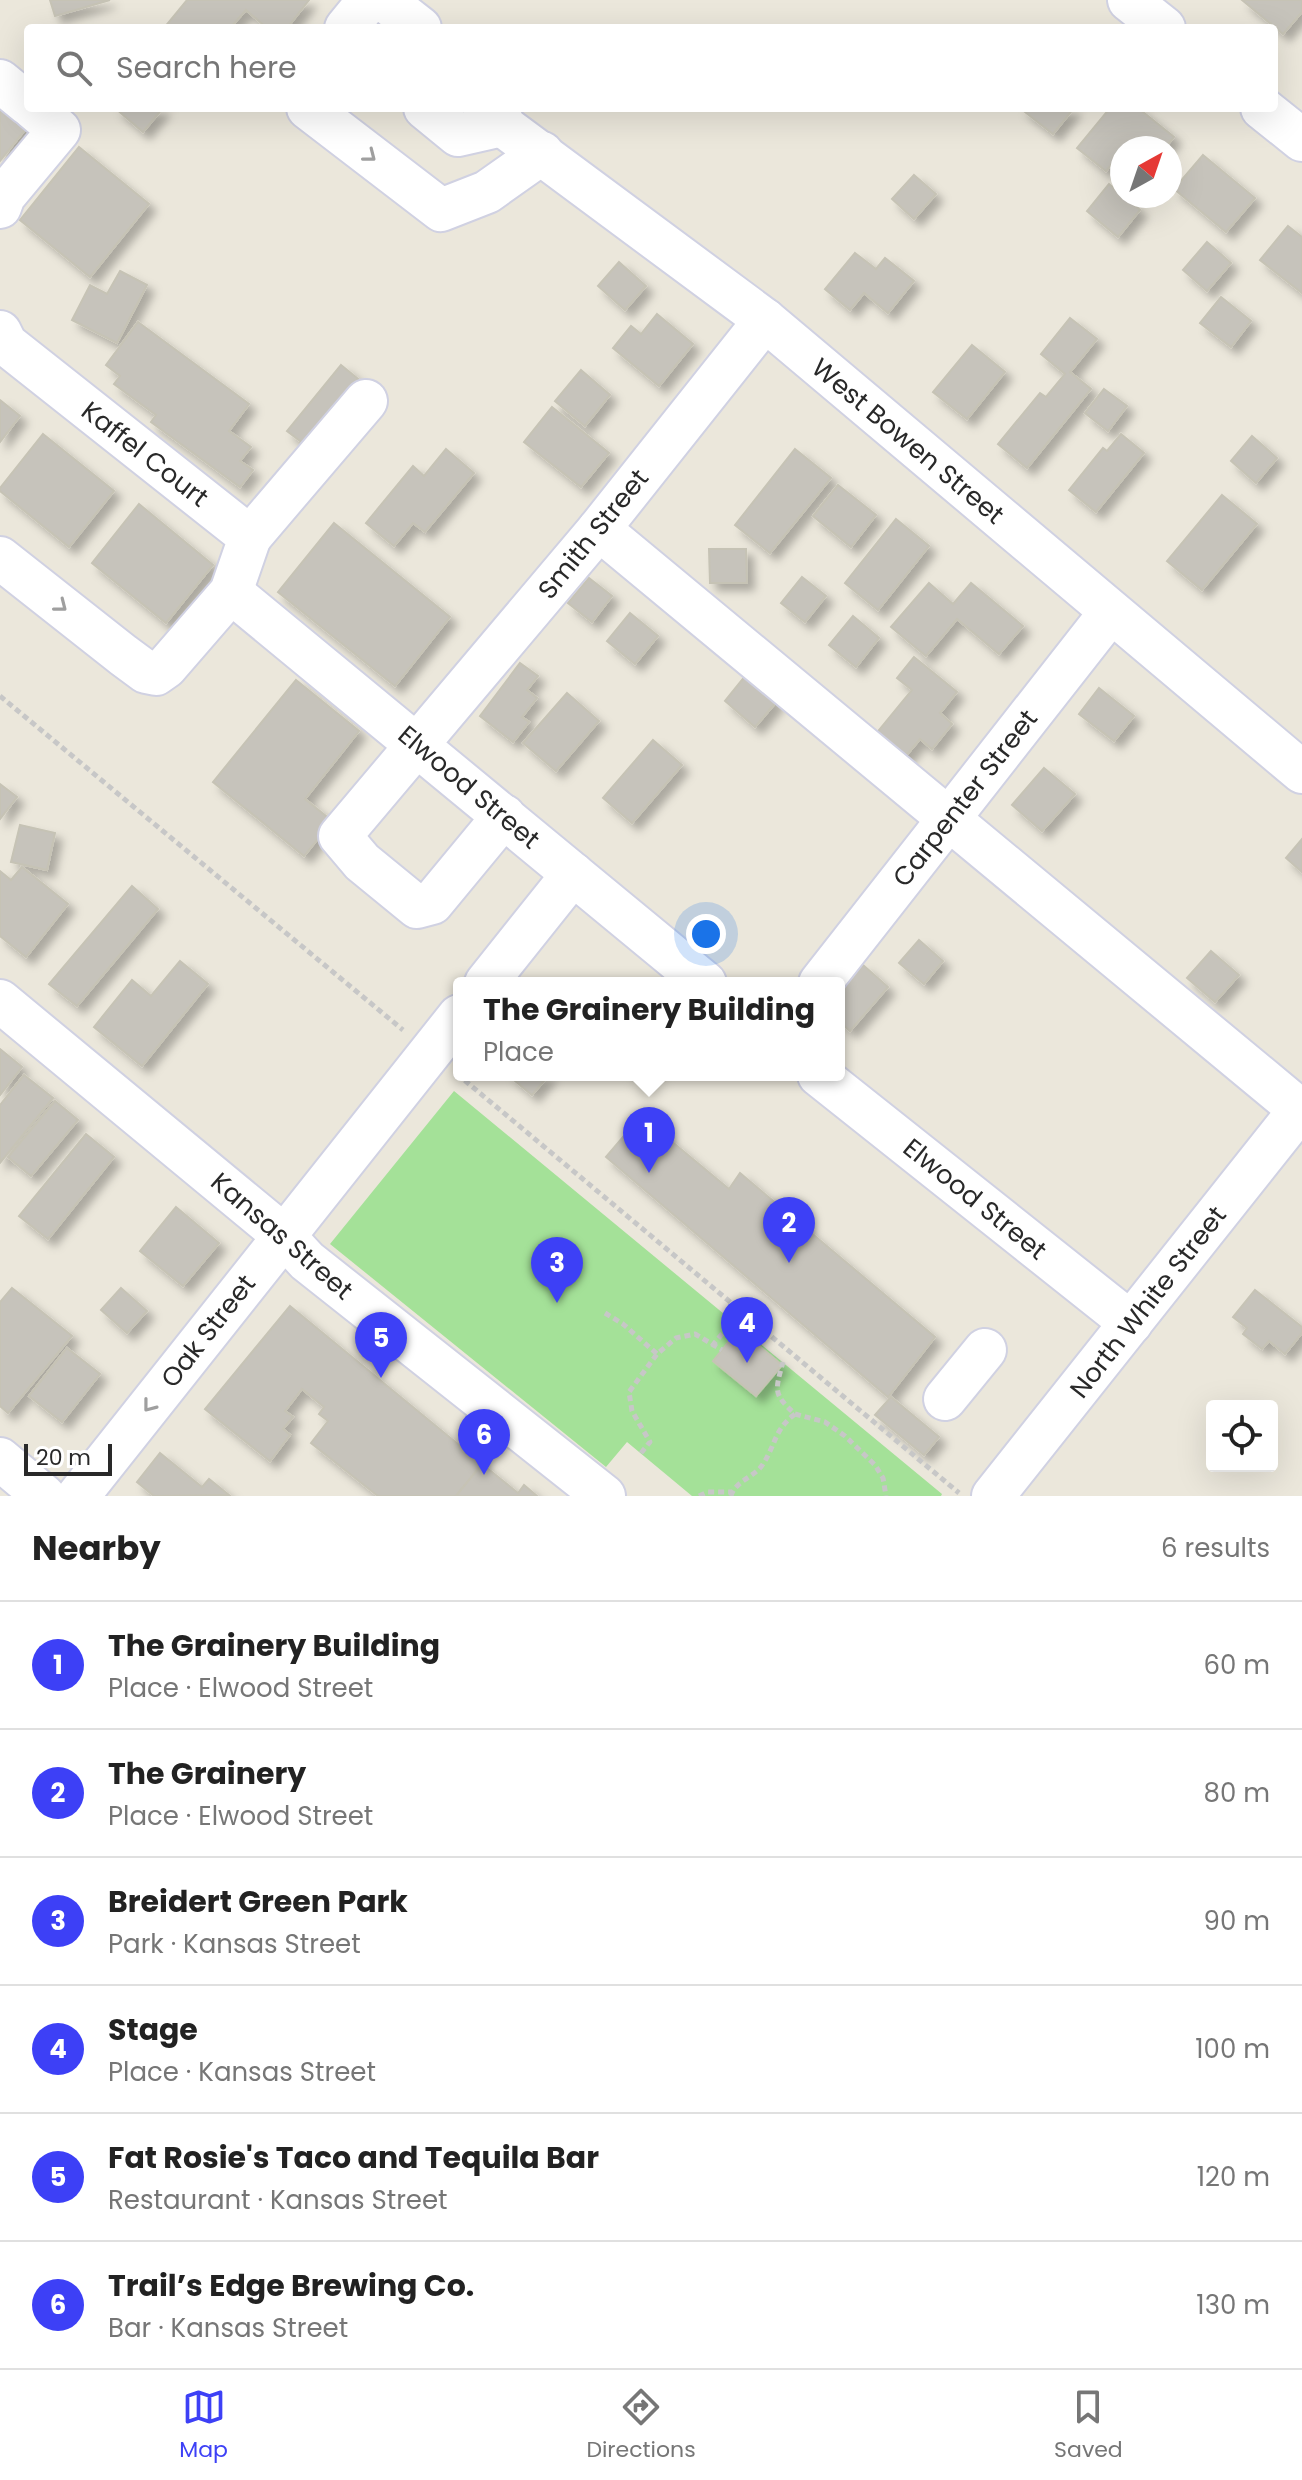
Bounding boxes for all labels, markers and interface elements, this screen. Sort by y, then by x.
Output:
search box [24,24,1278,112]
icon: search [52,46,96,90]
text: Search here [116,46,297,89]
north arrow [1110,136,1182,208]
one-way arrow [361,146,376,160]
street label: West Bowen Street [804,350,1012,532]
street label: Kaffel Court [74,393,216,515]
street label: Smith Street [529,461,657,607]
one-way arrow [52,596,66,611]
street label: Carpenter Street [884,702,1046,894]
street label: Elwood Street [390,717,548,857]
your location [686,914,726,954]
popup [453,977,845,1081]
text: The Grainery Building [483,988,815,1031]
text: Place [483,1034,554,1070]
pin: 1 [623,1107,675,1173]
street label: Elwood Street [896,1130,1054,1268]
street label: Kansas Street [203,1164,361,1308]
pin: 2 [763,1197,815,1263]
street label: North White Street [1062,1198,1234,1406]
pin: 3 [531,1237,583,1303]
street label: Oak Street [152,1267,264,1395]
pin: 4 [721,1297,773,1363]
pin: 5 [355,1312,407,1378]
one-way arrow [144,1397,158,1412]
map controls [1206,1400,1278,1472]
button: locate [1206,1400,1278,1472]
pin: 6 [458,1409,510,1475]
scale bar [24,1440,112,1476]
text: 20 m [36,1442,91,1473]
text: Nearby [32,1524,161,1572]
text: 6 results [1161,1530,1270,1566]
text: The Grainery Building [108,1624,440,1667]
text: 1 [53,1647,63,1683]
text: 60 m [1203,1647,1270,1683]
text: Place · Elwood Street [108,1670,373,1706]
text: The Grainery [108,1752,306,1795]
text: 2 [51,1775,65,1811]
text: 80 m [1204,1775,1270,1811]
text: Place · Elwood Street [108,1798,373,1834]
text: Breidert Green Park [108,1880,408,1923]
text: 3 [50,1903,66,1939]
text: 90 m [1204,1903,1270,1939]
text: Park · Kansas Street [108,1926,361,1962]
text: Stage [108,2008,198,2051]
text: 4 [49,2031,67,2067]
text: 100 m [1195,2031,1270,2067]
text: Place · Kansas Street [108,2054,376,2090]
text: Fat Rosie's Taco and Tequila Bar [108,2136,599,2179]
text: 5 [50,2159,66,2195]
text: 120 m [1197,2159,1270,2195]
text: Restaurant · Kansas Street [108,2182,448,2218]
text: Trail’s Edge Brewing Co. [108,2264,474,2307]
text: 6 [50,2287,66,2323]
text: 130 m [1196,2287,1270,2323]
text: Bar · Kansas Street [108,2310,348,2346]
tab: Map [179,2385,228,2466]
tab: Directions [586,2385,696,2466]
tab: Saved [1054,2385,1123,2466]

